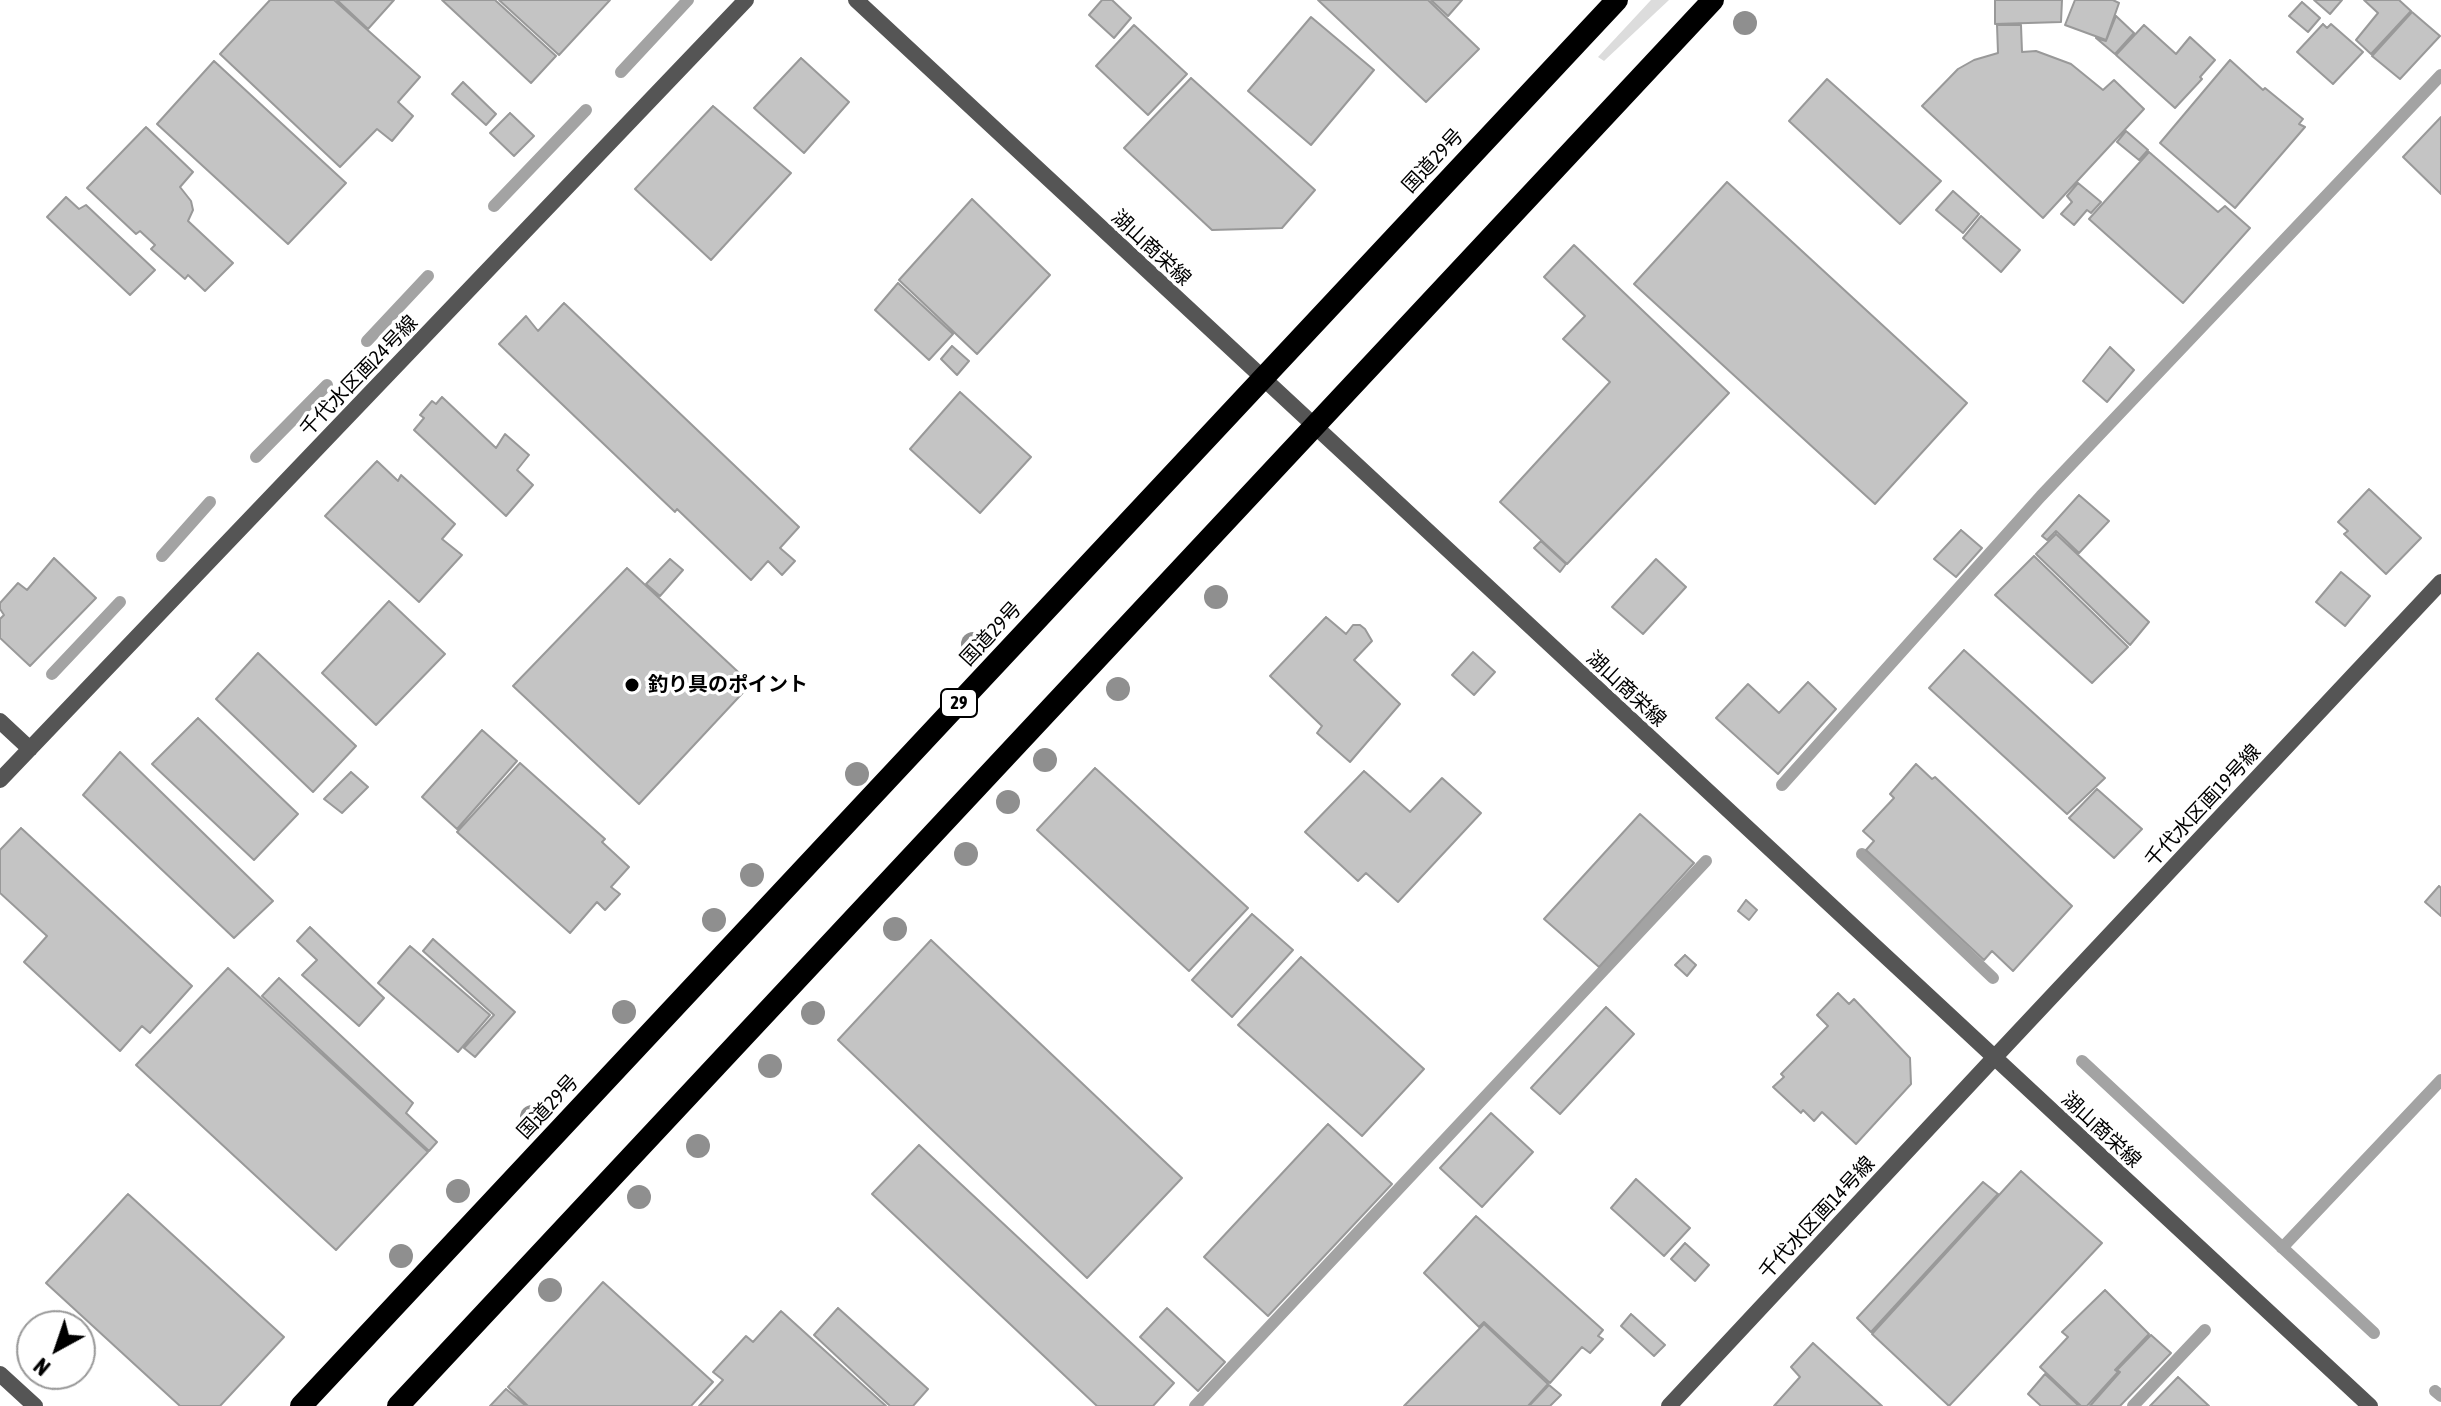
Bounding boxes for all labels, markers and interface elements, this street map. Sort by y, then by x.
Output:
street label: 国道29号 [1397,124,1469,198]
street label: 湖山商栄線 [1106,205,1196,291]
street label: 千代水区画24号線 [295,311,423,441]
street label: 国道29号 [955,597,1027,671]
street label: 湖山商栄線 [1581,646,1671,732]
place label: 釣り具のポイント [648,673,808,697]
marker: 釣り具のポイント [623,676,641,694]
road number: 29 [941,689,977,717]
street label: 千代水区画19号線 [2140,740,2266,872]
street label: 国道29号 [512,1070,584,1144]
street label: 湖山商栄線 [2056,1087,2146,1173]
street label: 千代水区画14号線 [1754,1152,1880,1284]
north arrow [16,1310,96,1390]
text: N [29,1353,55,1381]

